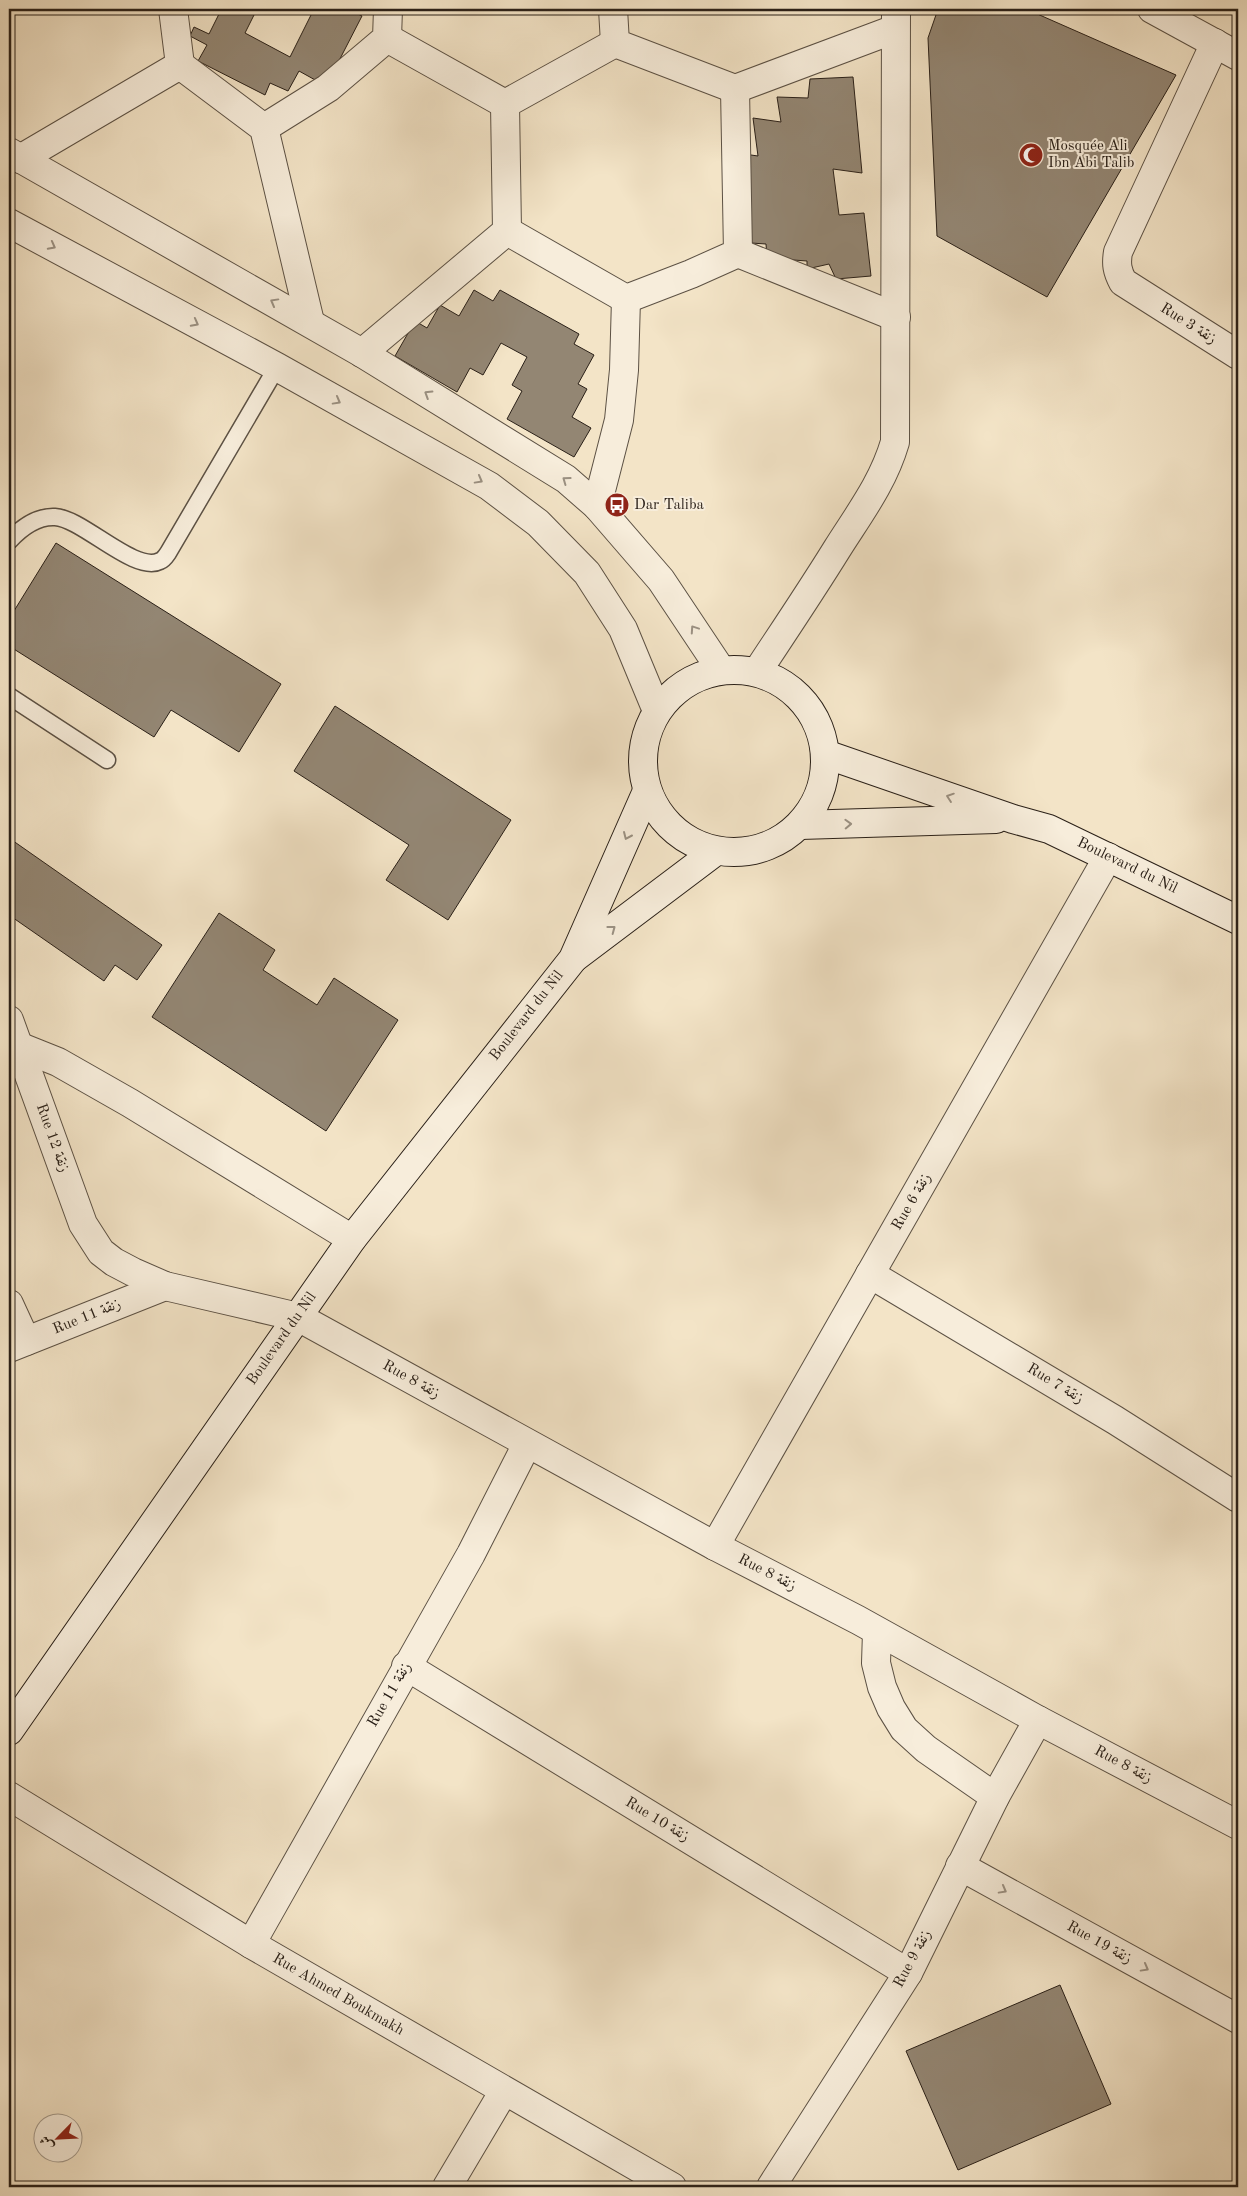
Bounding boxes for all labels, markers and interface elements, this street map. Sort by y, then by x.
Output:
place label: Mosquée Ali Ibn Abi Talib [1048,139,1134,171]
mosque icon: Mosquée Ali Ibn Abi Talib [1018,142,1044,168]
one-way arrow [46,240,55,250]
one-way arrow [270,298,279,308]
street label: Rue 3 زنقة [1157,301,1219,347]
one-way arrow [190,317,199,327]
one-way arrow [425,390,434,400]
one-way arrow [332,394,341,404]
one-way arrow [474,474,483,484]
one-way arrow [562,477,572,486]
bus stop icon: Dar Taliba [604,492,630,518]
place label: Dar Taliba [634,498,705,513]
one-way arrow [691,625,700,635]
one-way arrow [947,793,955,803]
one-way arrow [845,819,853,829]
one-way arrow [623,831,634,840]
street label: Boulevard du Nil [1074,835,1180,897]
one-way arrow [606,927,615,935]
street label: Boulevard du Nil [487,968,567,1064]
street label: Rue 12 زنقة [33,1102,71,1174]
street label: Rue 6 زنقة [890,1171,934,1233]
street label: Boulevard du Nil [244,1290,320,1388]
street label: Rue 11 زنقة [51,1297,123,1337]
street label: Rue 8 زنقة [380,1358,442,1402]
street label: Rue 7 زنقة [1024,1361,1086,1407]
street label: Rue 8 زنقة [736,1552,798,1594]
street label: Rue 11 زنقة [366,1660,414,1730]
street label: Rue 8 زنقة [1092,1744,1154,1786]
street label: Rue 10 زنقة [622,1795,692,1845]
one-way arrow [997,1884,1006,1894]
street label: Rue 19 زنقة [1064,1919,1134,1967]
street label: Rue 9 زنقة [892,1928,934,1990]
street label: Rue Ahmed Boukmakh [270,1951,406,2039]
one-way arrow [1140,1962,1149,1972]
north arrow [32,2114,82,2164]
text: ش [38,2134,56,2152]

